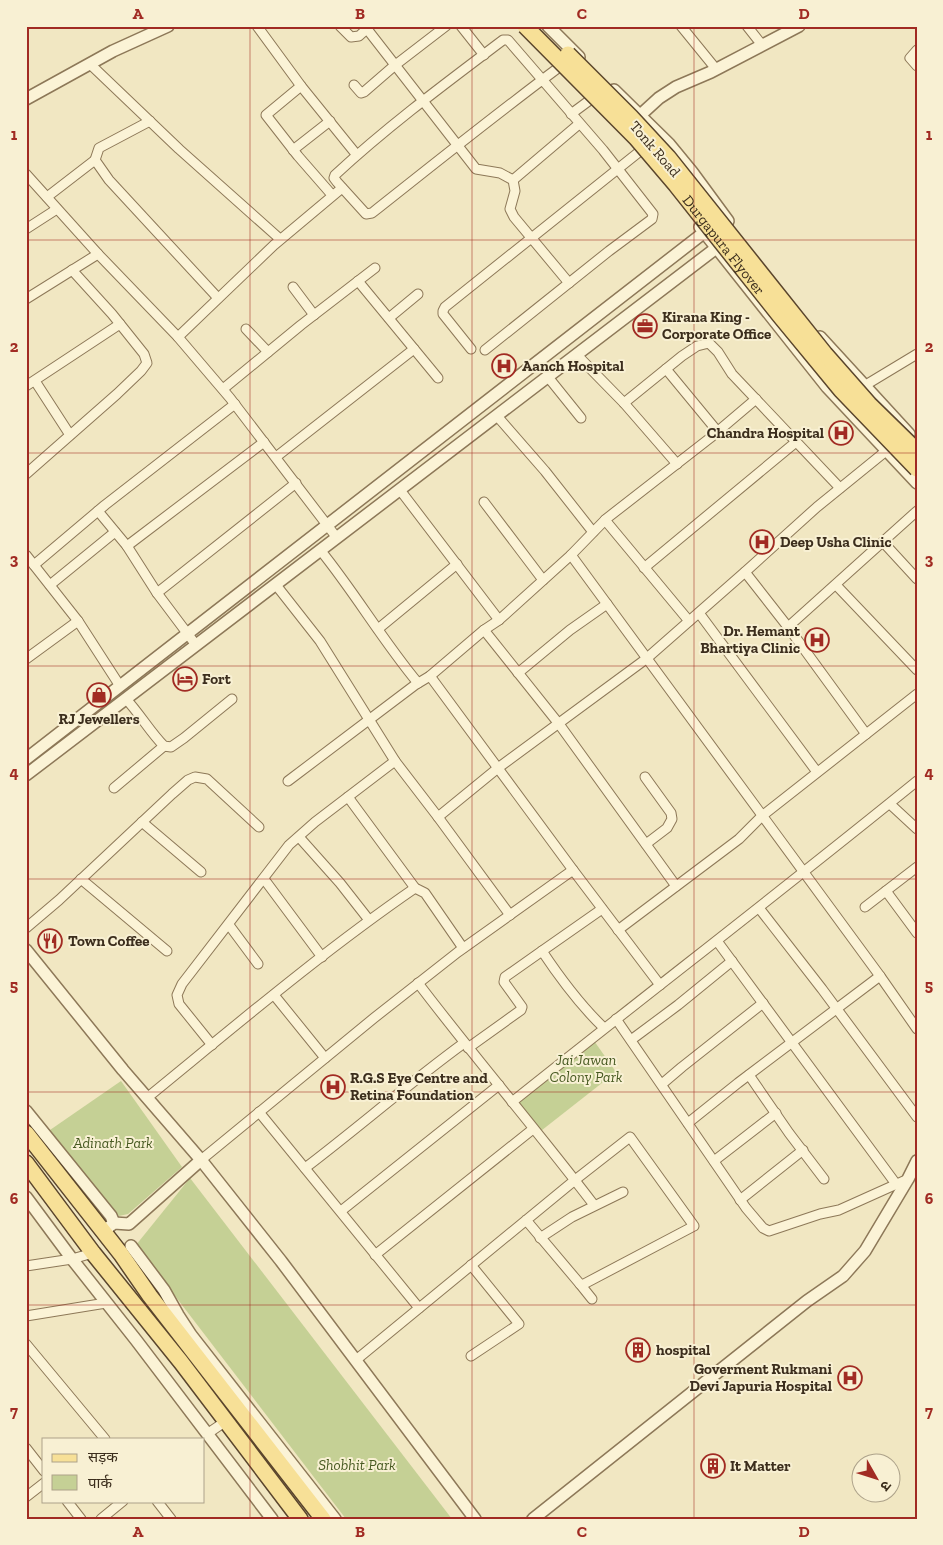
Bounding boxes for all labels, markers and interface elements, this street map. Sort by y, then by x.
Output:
text: A [133,4,144,23]
text: B [355,4,365,23]
text: C [577,4,587,23]
text: D [798,4,810,23]
street label: Tonk Road [626,117,685,181]
text: 1 [11,125,18,144]
text: 1 [926,125,933,144]
street label: Durgapura Flyover [679,191,769,298]
place label: Kirana King - Corporate Office [662,308,771,343]
office icon: Kirana King - Corporate Office [632,313,658,339]
text: 2 [10,337,19,356]
text: 2 [925,337,934,356]
hospital icon: Aanch Hospital [491,353,517,379]
place label: Aanch Hospital [522,357,624,375]
hospital icon: Chandra Hospital [828,420,854,446]
place label: Chandra Hospital [707,424,824,442]
hospital icon: Deep Usha Clinic [749,529,775,555]
place label: Deep Usha Clinic [780,533,892,551]
text: 3 [10,550,19,569]
text: 3 [925,550,934,569]
place label: Dr. Hemant Bhartiya Clinic [700,622,801,657]
hospital icon: Dr. Hemant Bhartiya Clinic [804,627,830,653]
hotel icon: Fort [172,666,198,692]
place label: Fort [202,670,232,688]
shop icon: RJ Jewellers [86,682,112,708]
place label: RJ Jewellers [58,710,140,728]
text: 4 [9,763,19,782]
text: 4 [924,763,934,782]
restaurant icon: Town Coffee [37,928,63,954]
place label: Town Coffee [68,932,149,950]
text: 5 [10,976,18,995]
text: 5 [925,976,933,995]
park label: Jai Jawan Colony Park [550,1051,623,1086]
place label: R.G.S Eye Centre and Retina Foundation [350,1069,488,1104]
hospital icon: R.G.S Eye Centre and Retina Foundation [320,1074,346,1100]
park label: Adinath Park [72,1134,153,1152]
text: 6 [10,1189,19,1208]
text: 6 [925,1189,934,1208]
building icon: hospital [625,1337,651,1363]
place label: hospital [656,1341,710,1359]
place label: Goverment Rukmani Devi Japuria Hospital [690,1360,833,1395]
hospital icon: Goverment Rukmani Devi Japuria Hospital [837,1365,863,1391]
text: 7 [10,1402,18,1421]
text: 7 [925,1402,933,1421]
legend [42,1438,205,1502]
text: सड़क [88,1448,118,1466]
north arrow [850,1452,900,1502]
building icon: It Matter [700,1453,726,1479]
park label: Shobhit Park [318,1456,396,1474]
place label: It Matter [730,1457,791,1475]
text: पार्क [88,1474,112,1492]
text: उ [876,1477,895,1495]
text: A [133,1522,144,1541]
text: B [355,1522,365,1541]
text: C [577,1522,587,1541]
text: D [798,1522,810,1541]

